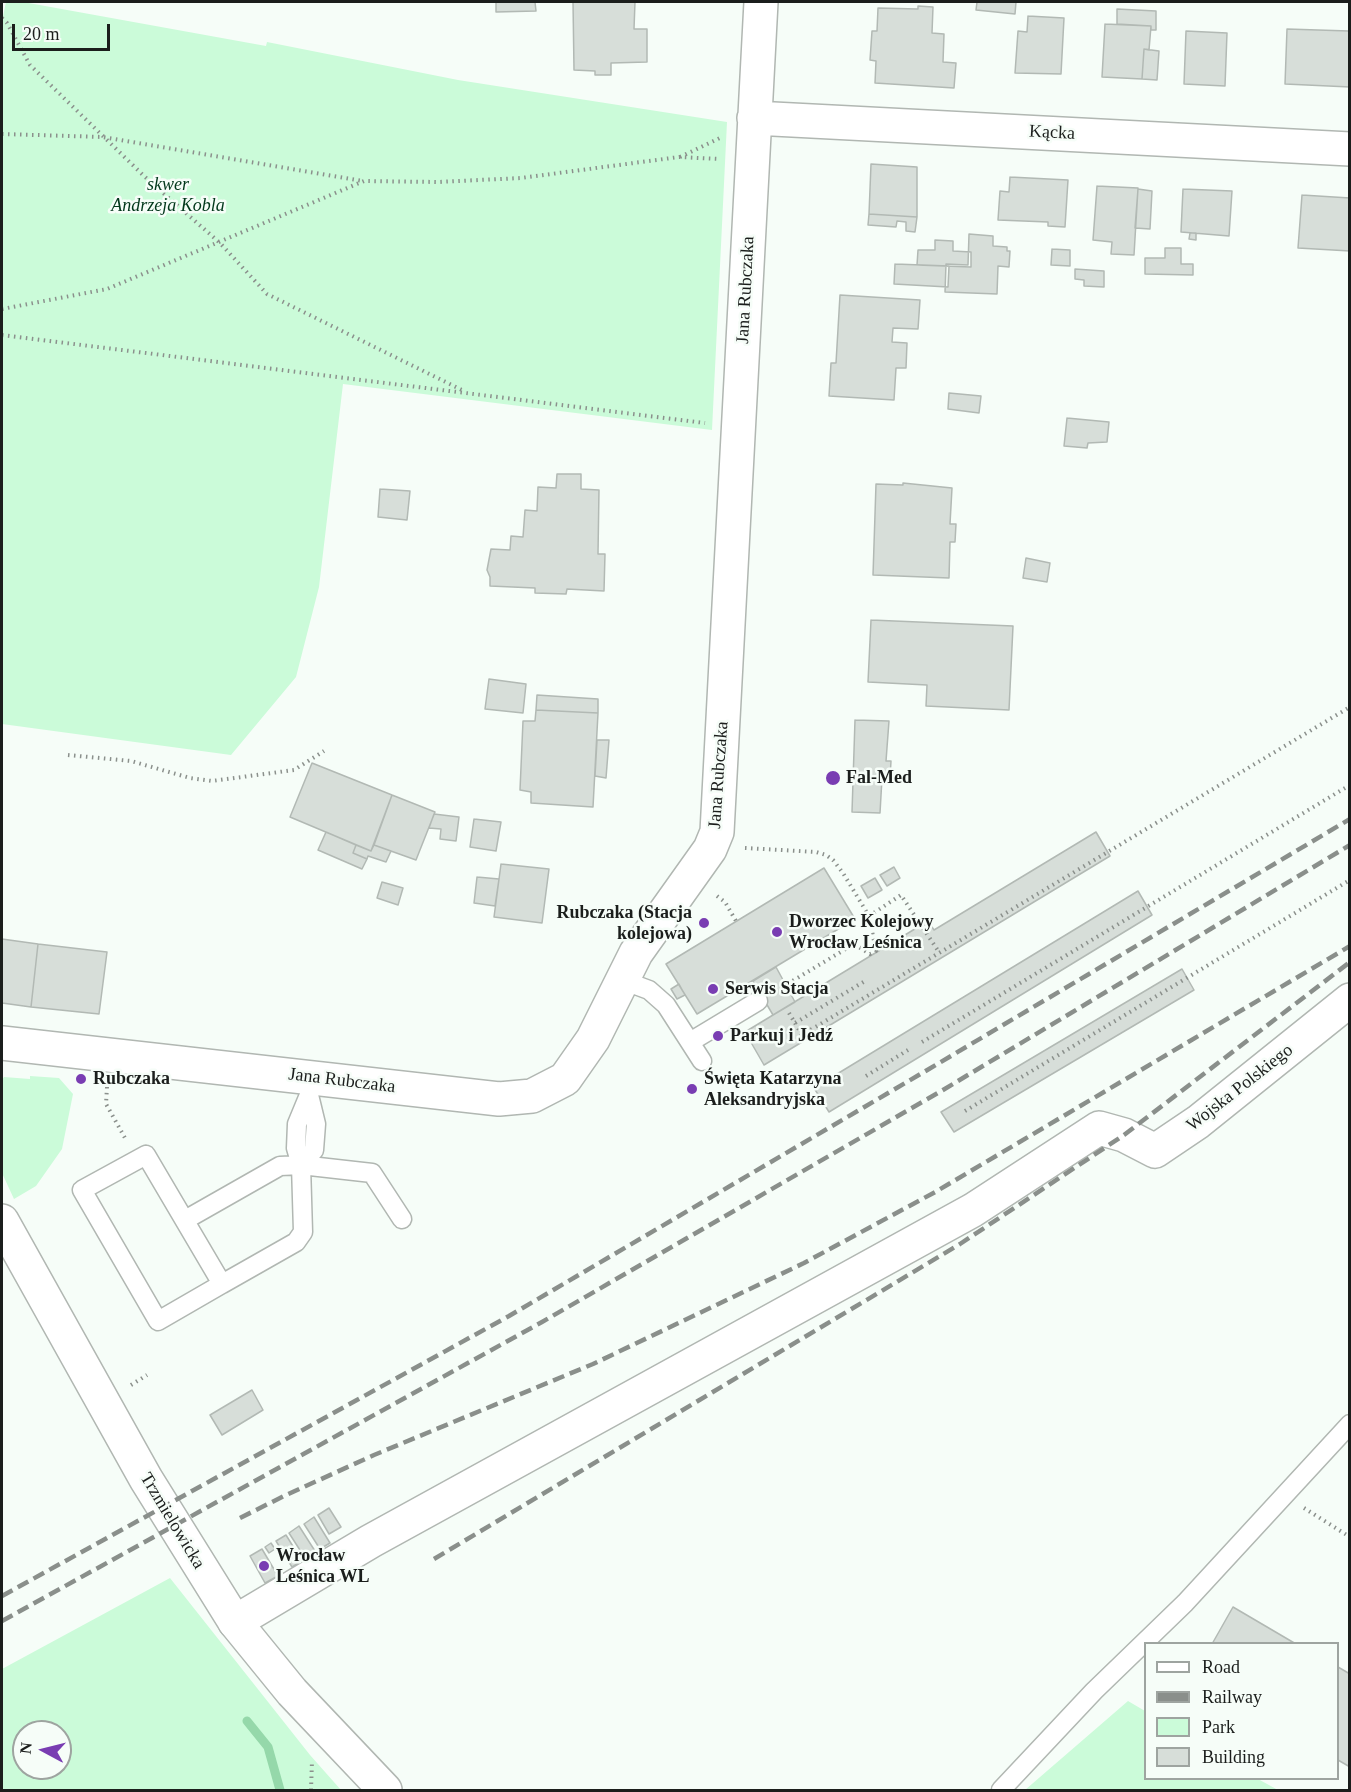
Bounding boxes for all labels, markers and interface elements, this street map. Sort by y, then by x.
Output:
scale bar [15,12,112,50]
text: 20 m [23,24,60,44]
street label: Kącka [1028,121,1076,145]
park label: skwer Andrzeja Kobla [111,174,225,216]
street label: Jana Rubczaka [732,236,760,344]
street label: Jana Rubczaka [704,721,734,829]
place label: Fal-Med [846,767,912,789]
marker: Fal-Med [824,769,842,787]
place label: Rubczaka (Stacja kolejowa) [557,902,692,944]
place label: Dworzec Kolejowy Wrocław Leśnica [789,911,933,954]
marker: Rubczaka (Stacja kolejowa) [697,916,711,930]
marker: Dworzec Kolejowy Wrocław Leśnica [770,925,784,939]
place label: Serwis Stacja [725,978,828,1000]
marker: Serwis Stacja [706,982,720,996]
place label: Parkuj i Jedź [730,1025,833,1047]
marker: Parkuj i Jedź [711,1029,725,1043]
street label: Wojska Polskiego [1183,1040,1297,1136]
street label: Jana Rubczaka [287,1064,397,1098]
place label: Rubczaka [93,1068,170,1090]
place label: Święta Katarzyna Aleksandryjska [704,1068,841,1110]
marker: Rubczaka [74,1072,88,1086]
marker: Święta Katarzyna Aleksandryjska [685,1082,699,1096]
street label: Trzmielowicka [135,1469,209,1573]
place label: Wrocław Leśnica WL [276,1545,370,1588]
marker: Wrocław Leśnica WL [257,1559,271,1573]
legend [1144,1642,1339,1780]
text: Road [1202,1657,1240,1677]
text: Railway [1202,1687,1262,1707]
text: Park [1202,1717,1235,1737]
north arrow [12,1720,72,1780]
text: N [16,1741,35,1755]
text: Building [1202,1747,1265,1767]

